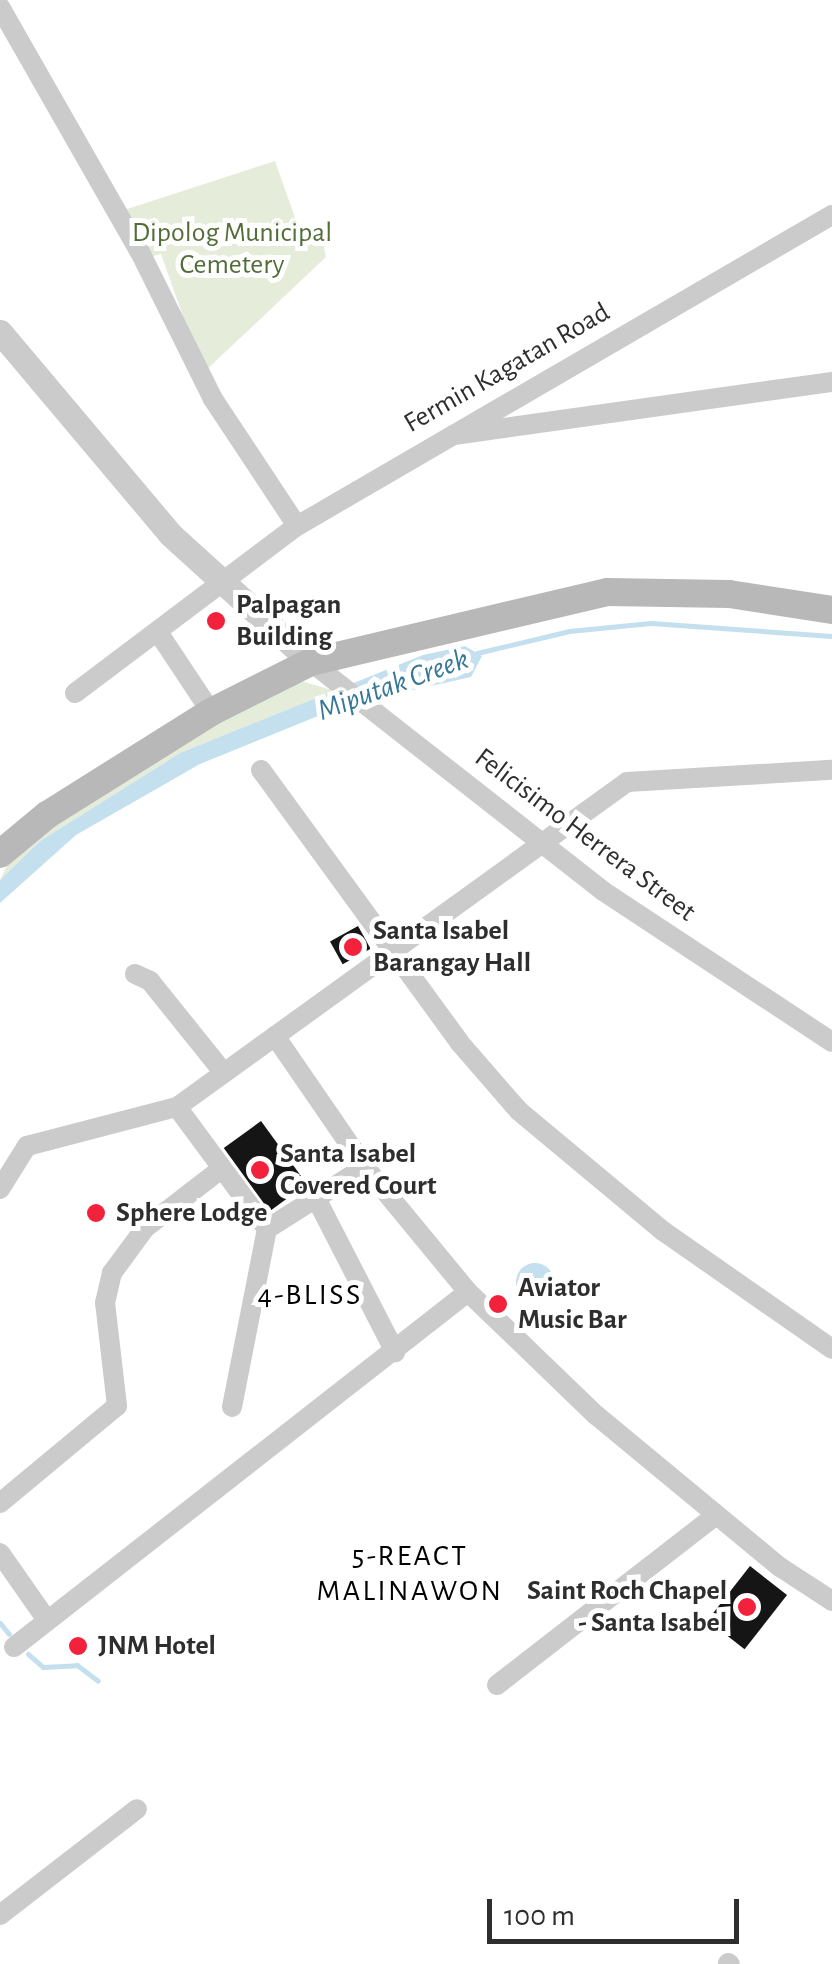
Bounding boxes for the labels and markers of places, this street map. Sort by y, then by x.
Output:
place label: Palpagan Building [236,588,341,654]
marker: Palpagan Building [205,610,227,632]
place label: Santa Isabel Barangay Hall [373,914,531,980]
marker: Santa Isabel Barangay Hall [342,936,364,958]
place label: Santa Isabel Covered Court [280,1137,436,1203]
marker: Santa Isabel Covered Court [249,1159,271,1181]
place label: Sphere Lodge [116,1196,267,1230]
marker: Sphere Lodge [85,1202,107,1224]
place label: Aviator Music Bar [518,1271,627,1337]
marker: Aviator Music Bar [487,1293,509,1315]
place label: Saint Roch Chapel - Santa Isabel [527,1574,727,1640]
marker: Saint Roch Chapel - Santa Isabel [736,1596,758,1618]
place label: JNM Hotel [98,1629,216,1663]
marker: JNM Hotel [67,1635,89,1657]

